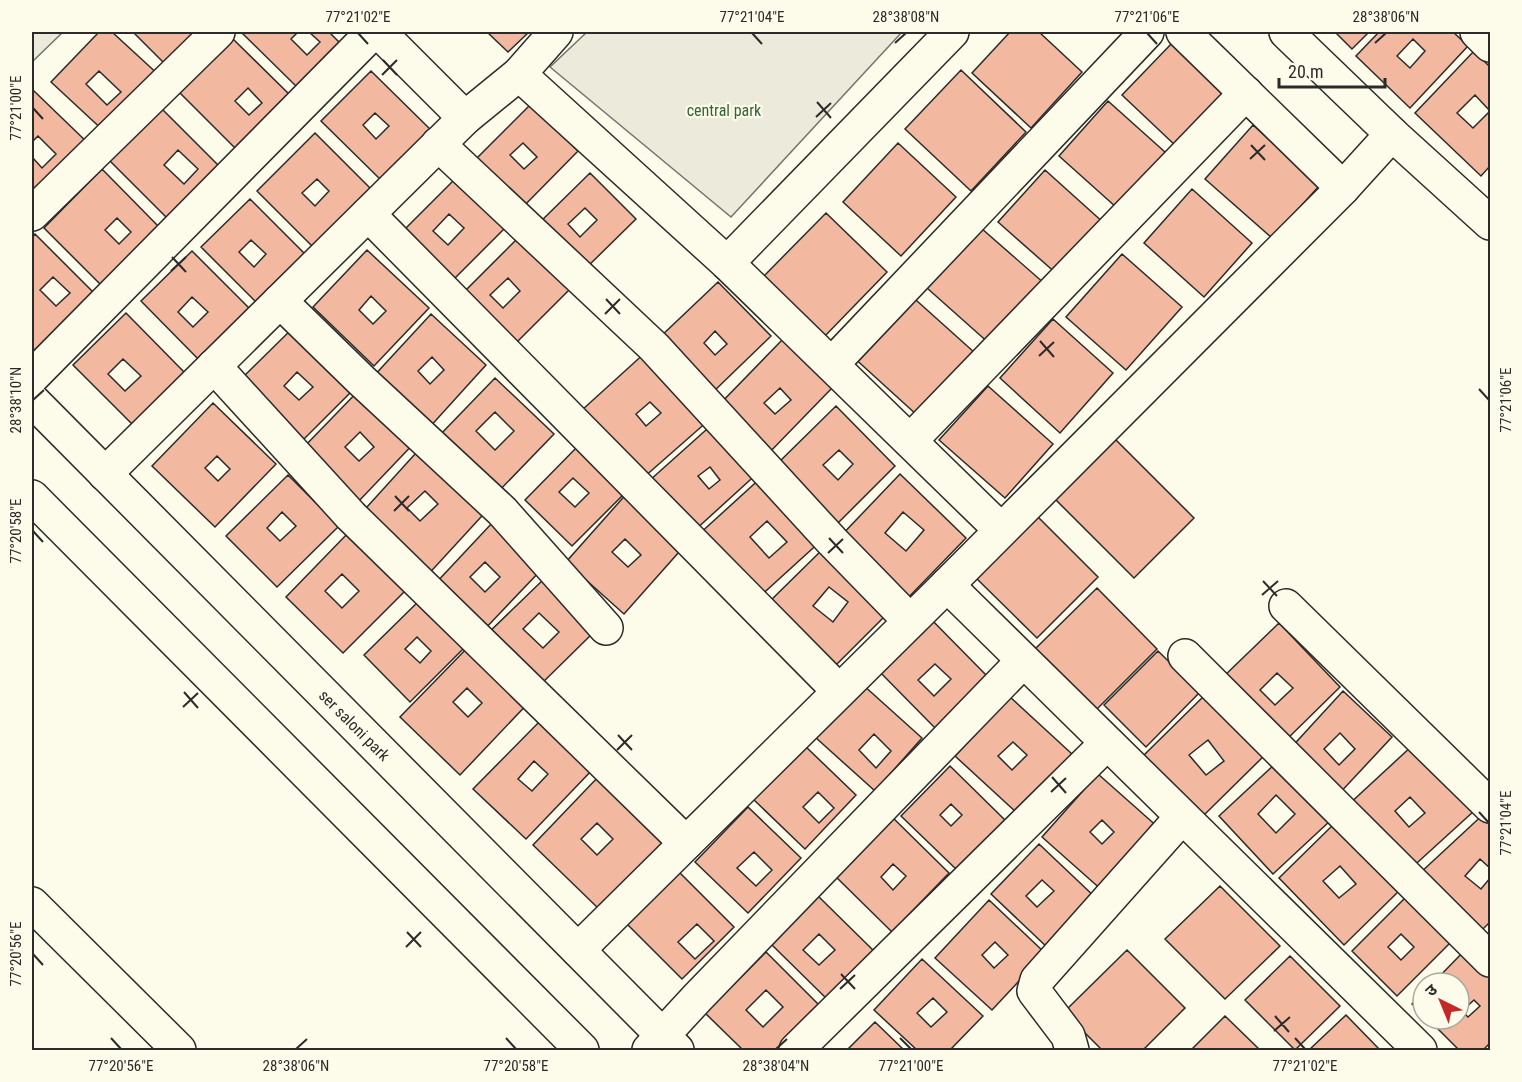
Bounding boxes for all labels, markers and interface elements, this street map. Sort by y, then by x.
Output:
text: 77°21'02"E [326,8,390,26]
text: 77°21'04"E [720,8,784,26]
text: 28°38'08"N [873,8,939,26]
text: 77°21'06"E [1115,8,1179,26]
text: 28°38'06"N [1353,8,1419,26]
scale bar [1279,51,1386,89]
text: 20 m [1288,61,1323,82]
text: 77°21'00"E [7,76,25,140]
park label: central park [687,101,762,120]
text: 28°38'10"N [7,367,25,433]
text: 77°21'06"E [1497,368,1515,432]
text: 77°20'58"E [7,499,25,563]
street label: ser saloni park [315,686,394,766]
text: 77°21'04"E [1497,791,1515,855]
text: 77°20'56"E [7,922,25,986]
north arrow [1411,971,1471,1031]
text: उ [1421,980,1441,1001]
text: 77°20'56"E [89,1057,153,1075]
text: 28°38'06"N [263,1057,329,1075]
text: 77°20'58"E [484,1057,548,1075]
text: 28°38'04"N [743,1057,809,1075]
text: 77°21'00"E [879,1057,943,1075]
text: 77°21'02"E [1273,1057,1337,1075]

